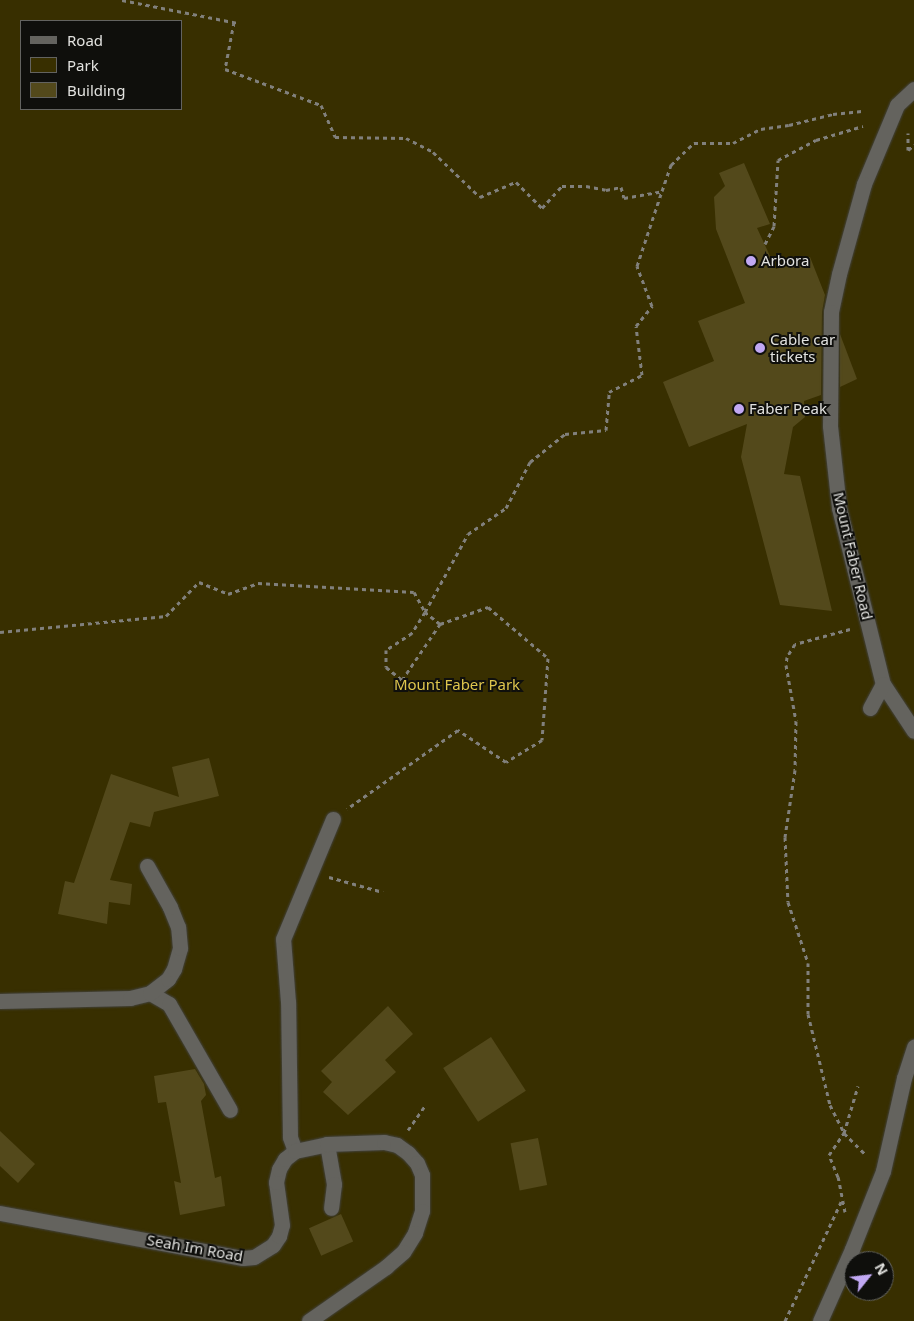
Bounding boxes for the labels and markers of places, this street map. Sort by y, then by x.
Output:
place label: Arbora [761,252,809,270]
marker: Arbora [745,255,757,267]
place label: Cable car tickets [770,330,835,365]
marker: Cable car tickets [754,342,766,354]
place label: Faber Peak [749,400,827,418]
marker: Faber Peak [733,403,745,415]

